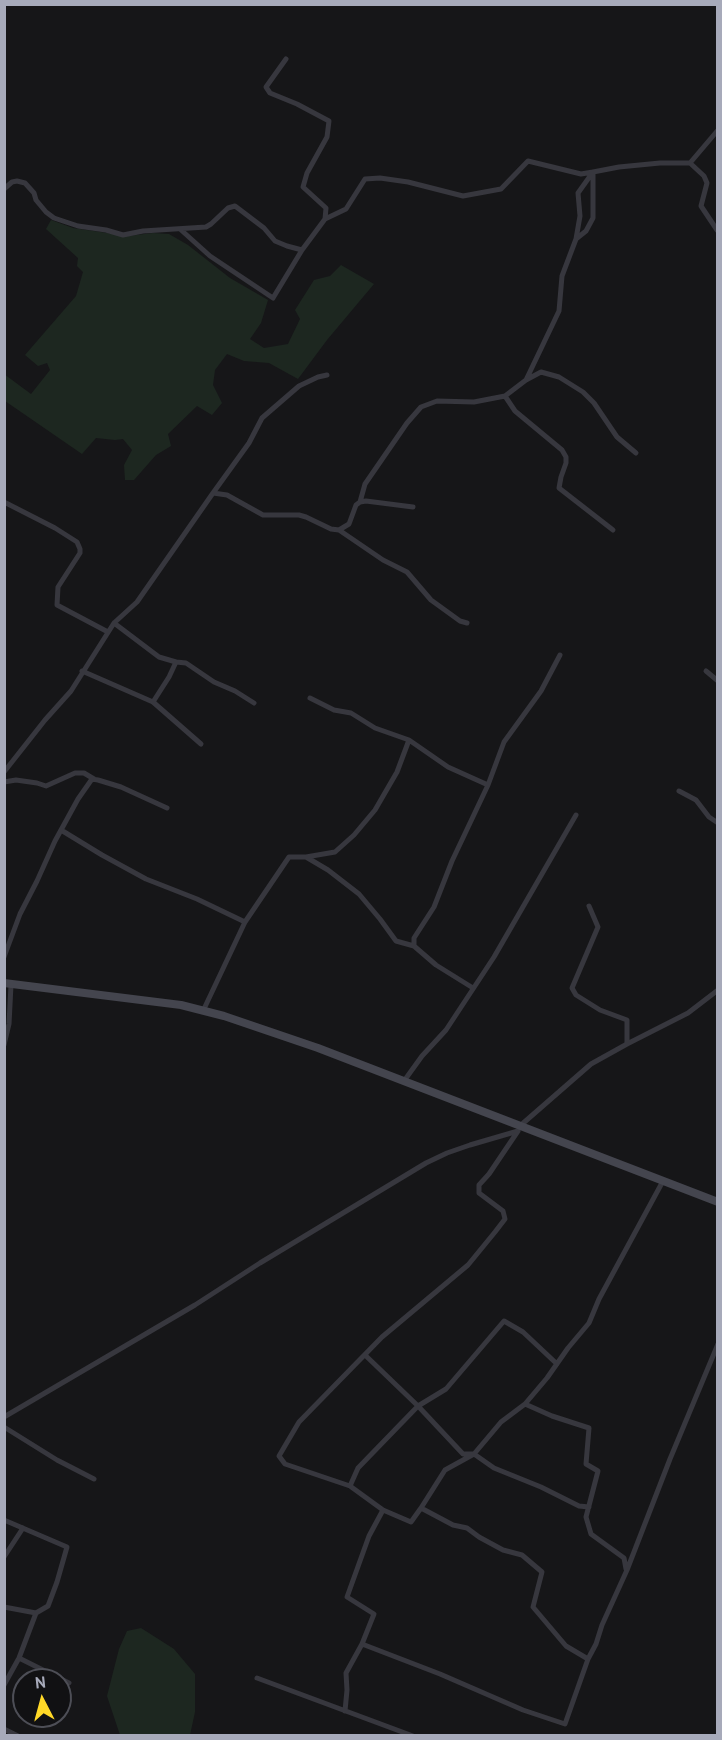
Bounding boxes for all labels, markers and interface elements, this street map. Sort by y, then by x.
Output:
north arrow [12,1668,72,1728]
text: N [34,1672,47,1693]

